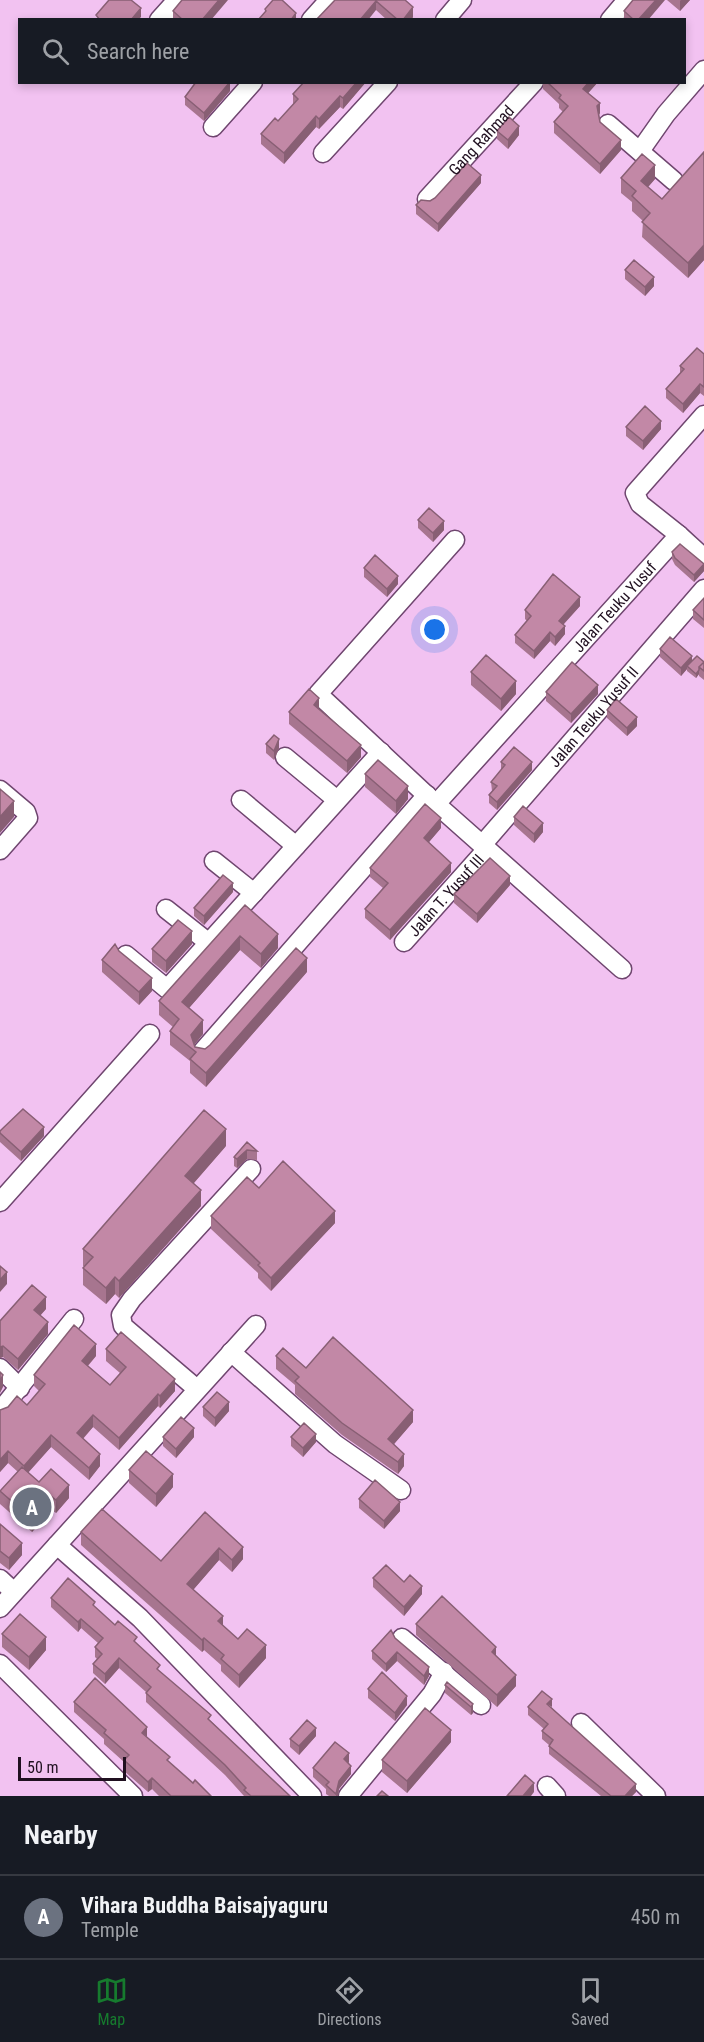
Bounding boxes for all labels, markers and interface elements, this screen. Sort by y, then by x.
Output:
search box [18,18,686,84]
icon: search [39,35,72,68]
text: Search here [87,39,189,64]
street label: Gang Rahmad [445,101,518,179]
street label: Jalan Teuku Yusuf [569,558,660,656]
your location [420,615,449,644]
street label: Jalan Teuku Yusuf II [545,663,642,771]
street label: Jalan T. Yusuf III [405,850,488,940]
pin: A [12,1484,51,1530]
scale bar [18,1754,126,1782]
text: 50 m [27,1758,59,1777]
text: Nearby [24,1820,98,1850]
text: Vihara Buddha Baisajyaguru [81,1893,328,1918]
text: A [38,1905,49,1929]
text: 450 m [631,1905,680,1929]
text: Temple [81,1918,139,1942]
tab: Map [95,1974,128,2029]
tab: Directions [318,1974,381,2029]
tab: Saved [571,1974,609,2029]

